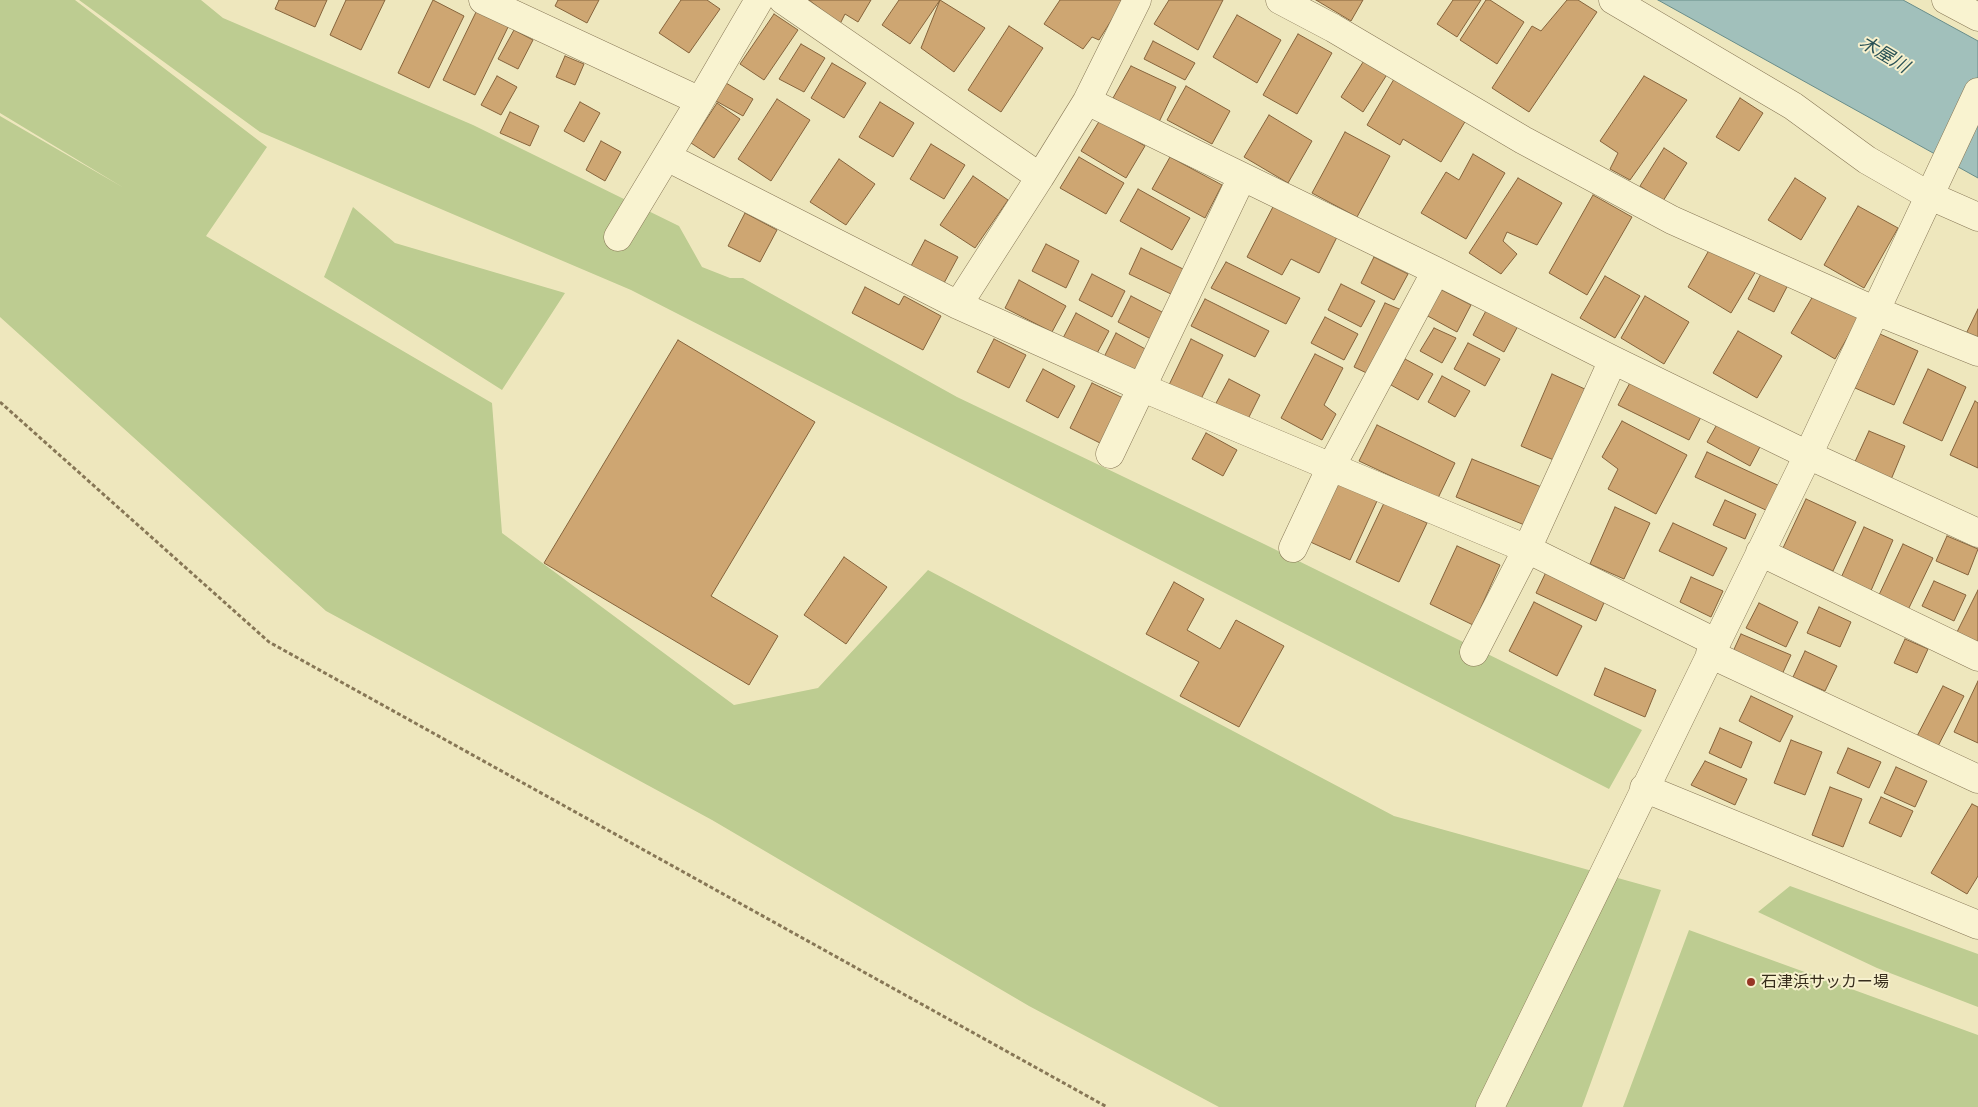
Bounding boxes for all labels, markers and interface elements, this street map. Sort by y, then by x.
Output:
water label: 木屋川 [1855,32,1913,78]
place label: 石津浜サッカー場 [1761,972,1889,992]
marker: 石津浜サッカー場 [1745,976,1757,988]

